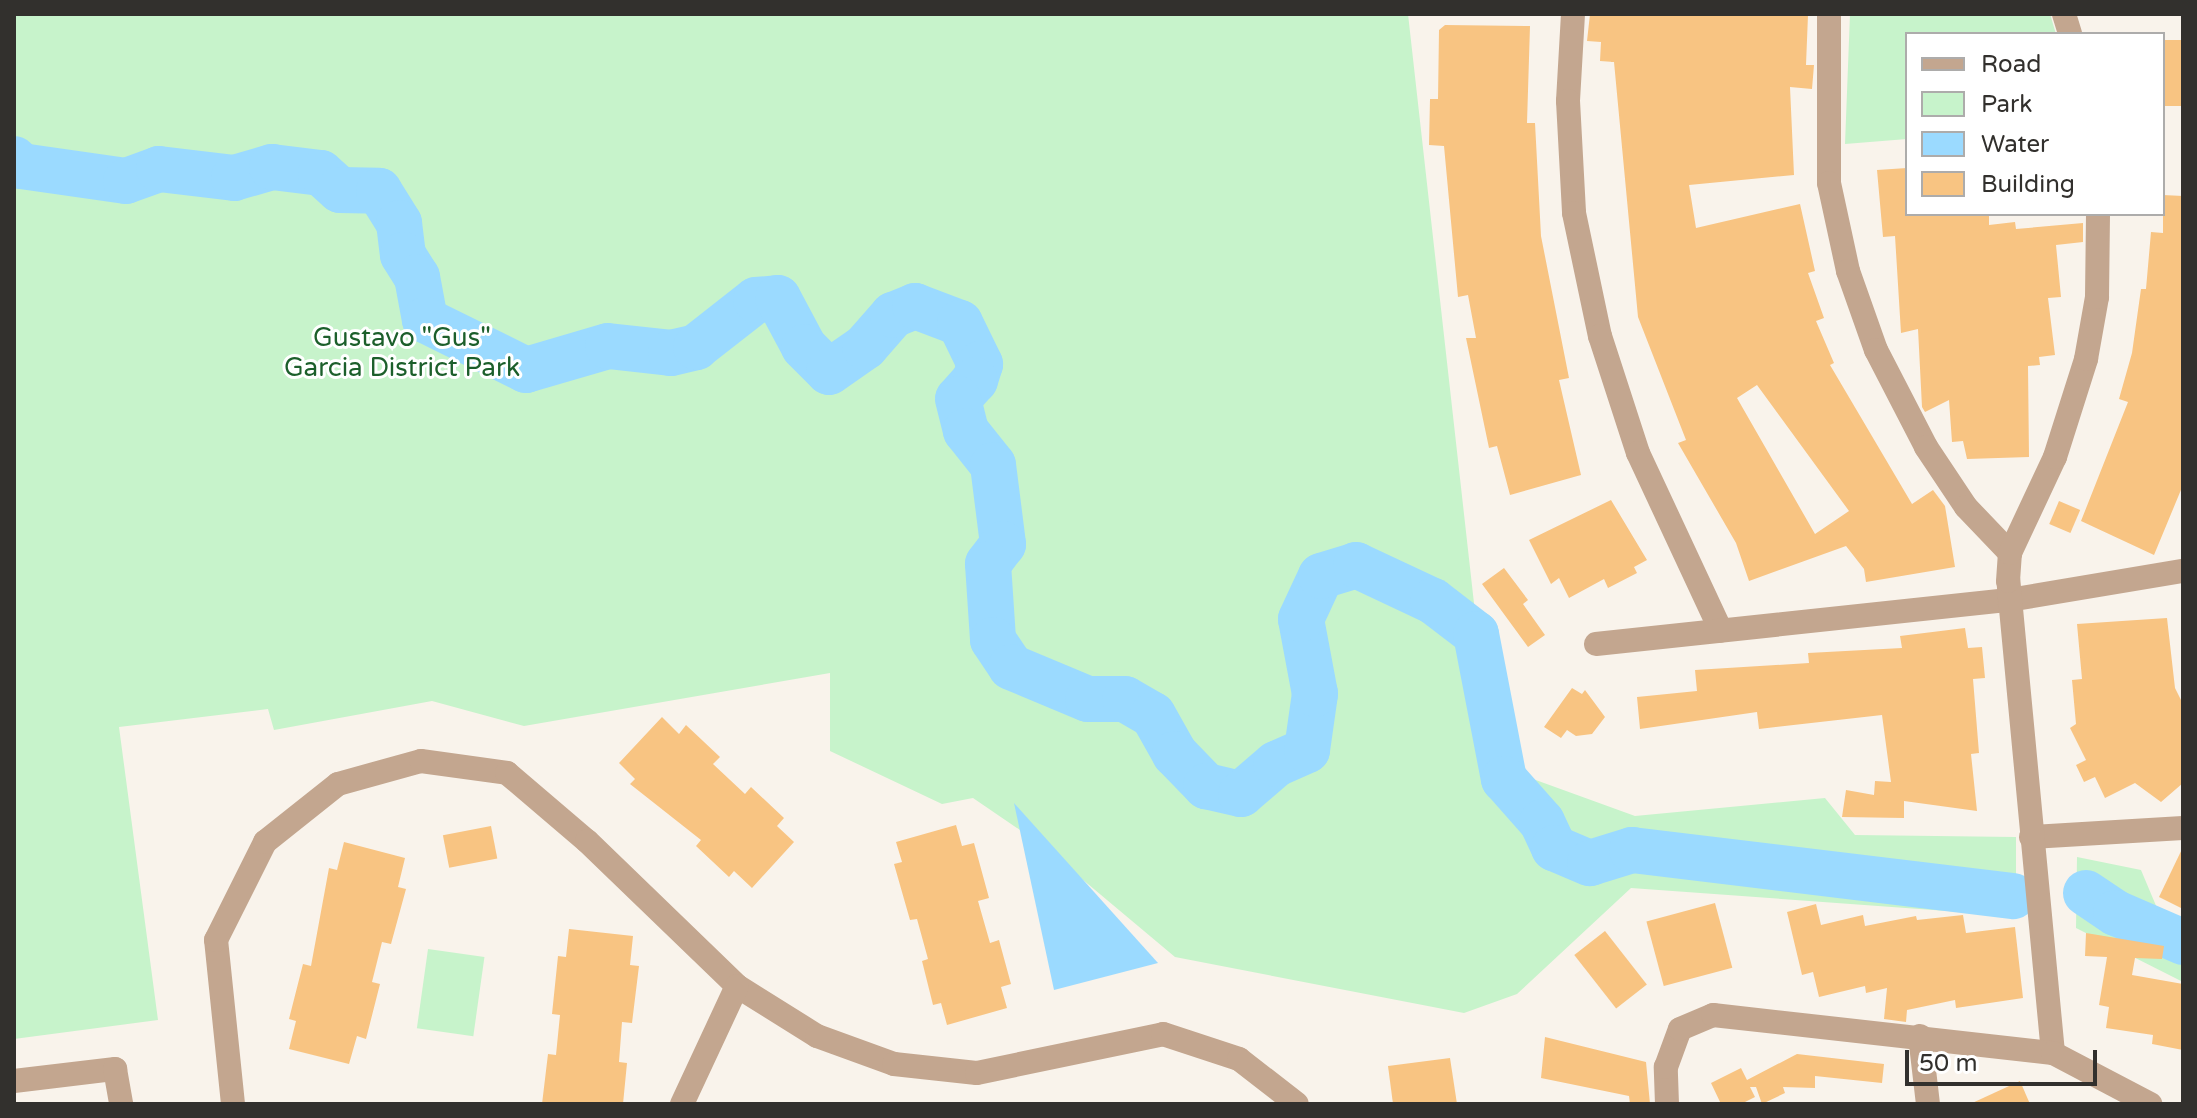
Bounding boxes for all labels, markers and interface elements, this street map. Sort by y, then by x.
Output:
legend [1905,32,2165,216]
text: Road [1981,50,2041,79]
text: Park [1981,90,2032,119]
text: Water [1981,130,2049,159]
text: Building [1981,170,2075,199]
park label: Gustavo "Gus" Garcia District Park [284,322,520,384]
scale bar [1909,1034,2101,1084]
text: 50 m [1919,1049,1977,1078]

